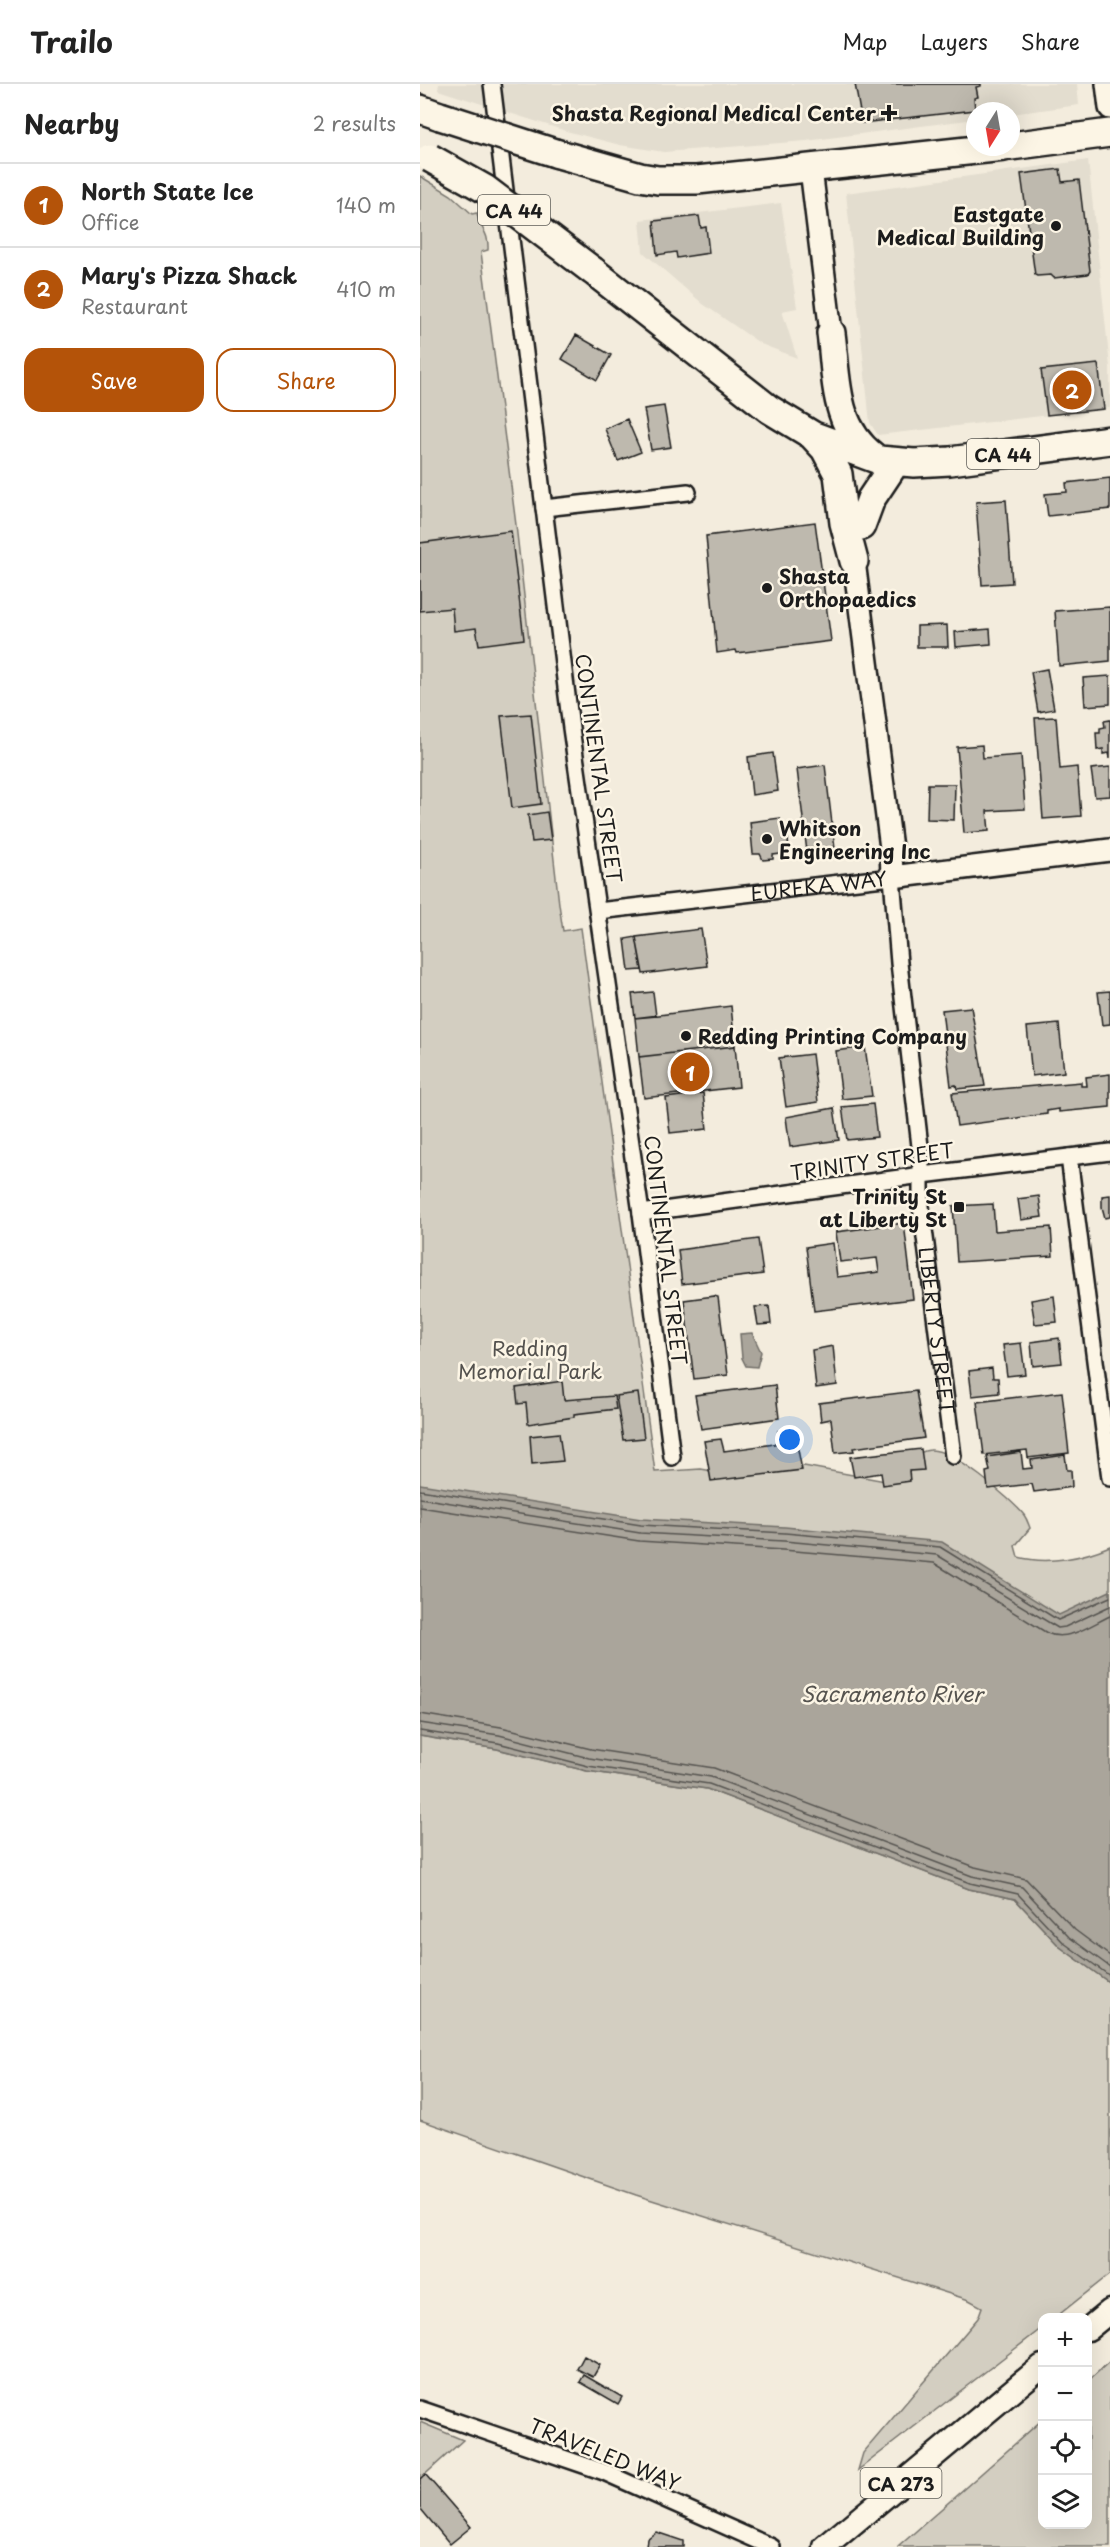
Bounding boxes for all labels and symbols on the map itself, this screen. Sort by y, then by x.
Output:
place label: Shasta Regional Medical Center [552,98,877,128]
north arrow [966,102,1020,156]
marker: Shasta Regional Medical Center [880,104,898,122]
road number: CA 44 [478,195,550,225]
place label: Eastgate Medical Building [877,199,1044,252]
marker: Eastgate Medical Building [1049,219,1063,233]
pin: 2 [1052,368,1092,412]
road number: CA 44 [967,439,1039,469]
place label: Shasta Orthopaedics [779,561,916,614]
marker: Shasta Orthopaedics [760,581,774,595]
street label: CONTINENTAL STREET [568,652,630,885]
place label: Whitson Engineering Inc [779,813,931,866]
marker: Whitson Engineering Inc [760,832,774,846]
street label: EUREKA WAY [749,863,889,908]
place label: Redding Printing Company [698,1021,967,1051]
marker: Redding Printing Company [679,1029,693,1043]
pin: 1 [670,1050,710,1094]
street label: CONTINENTAL STREET [637,1134,695,1367]
street label: TRINITY STREET [788,1135,956,1187]
place label: Trinity St at Liberty St [819,1181,947,1234]
marker: Trinity St at Liberty St [952,1200,966,1214]
street label: LIBERTY STREET [911,1245,963,1416]
park label: Redding Memorial Park [458,1333,602,1386]
your location [775,1425,804,1454]
water label: Sacramento River [801,1677,985,1709]
street label: TRAVELED WAY [525,2410,685,2498]
road number: CA 273 [860,2468,942,2498]

